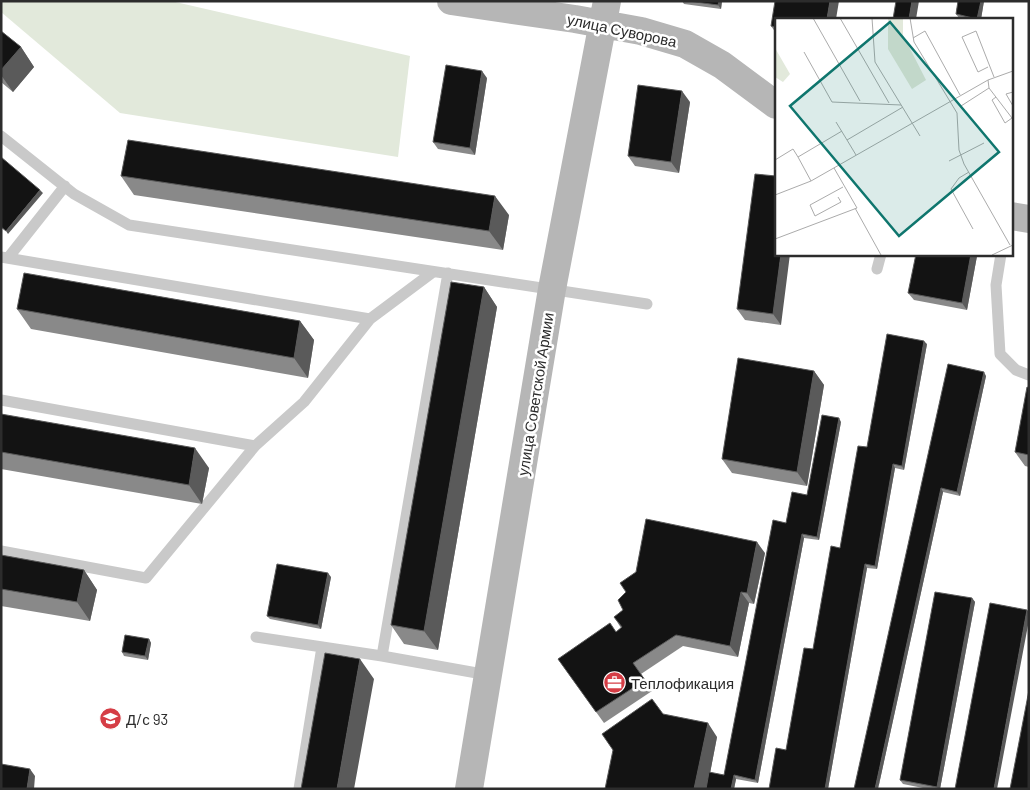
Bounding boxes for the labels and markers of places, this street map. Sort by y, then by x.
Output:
office icon: Теплофикация [603,671,627,695]
place label: Теплофикация [631,674,734,692]
school or university icon: Д/с 93 [98,707,122,731]
place label: Д/с 93 [126,710,168,728]

